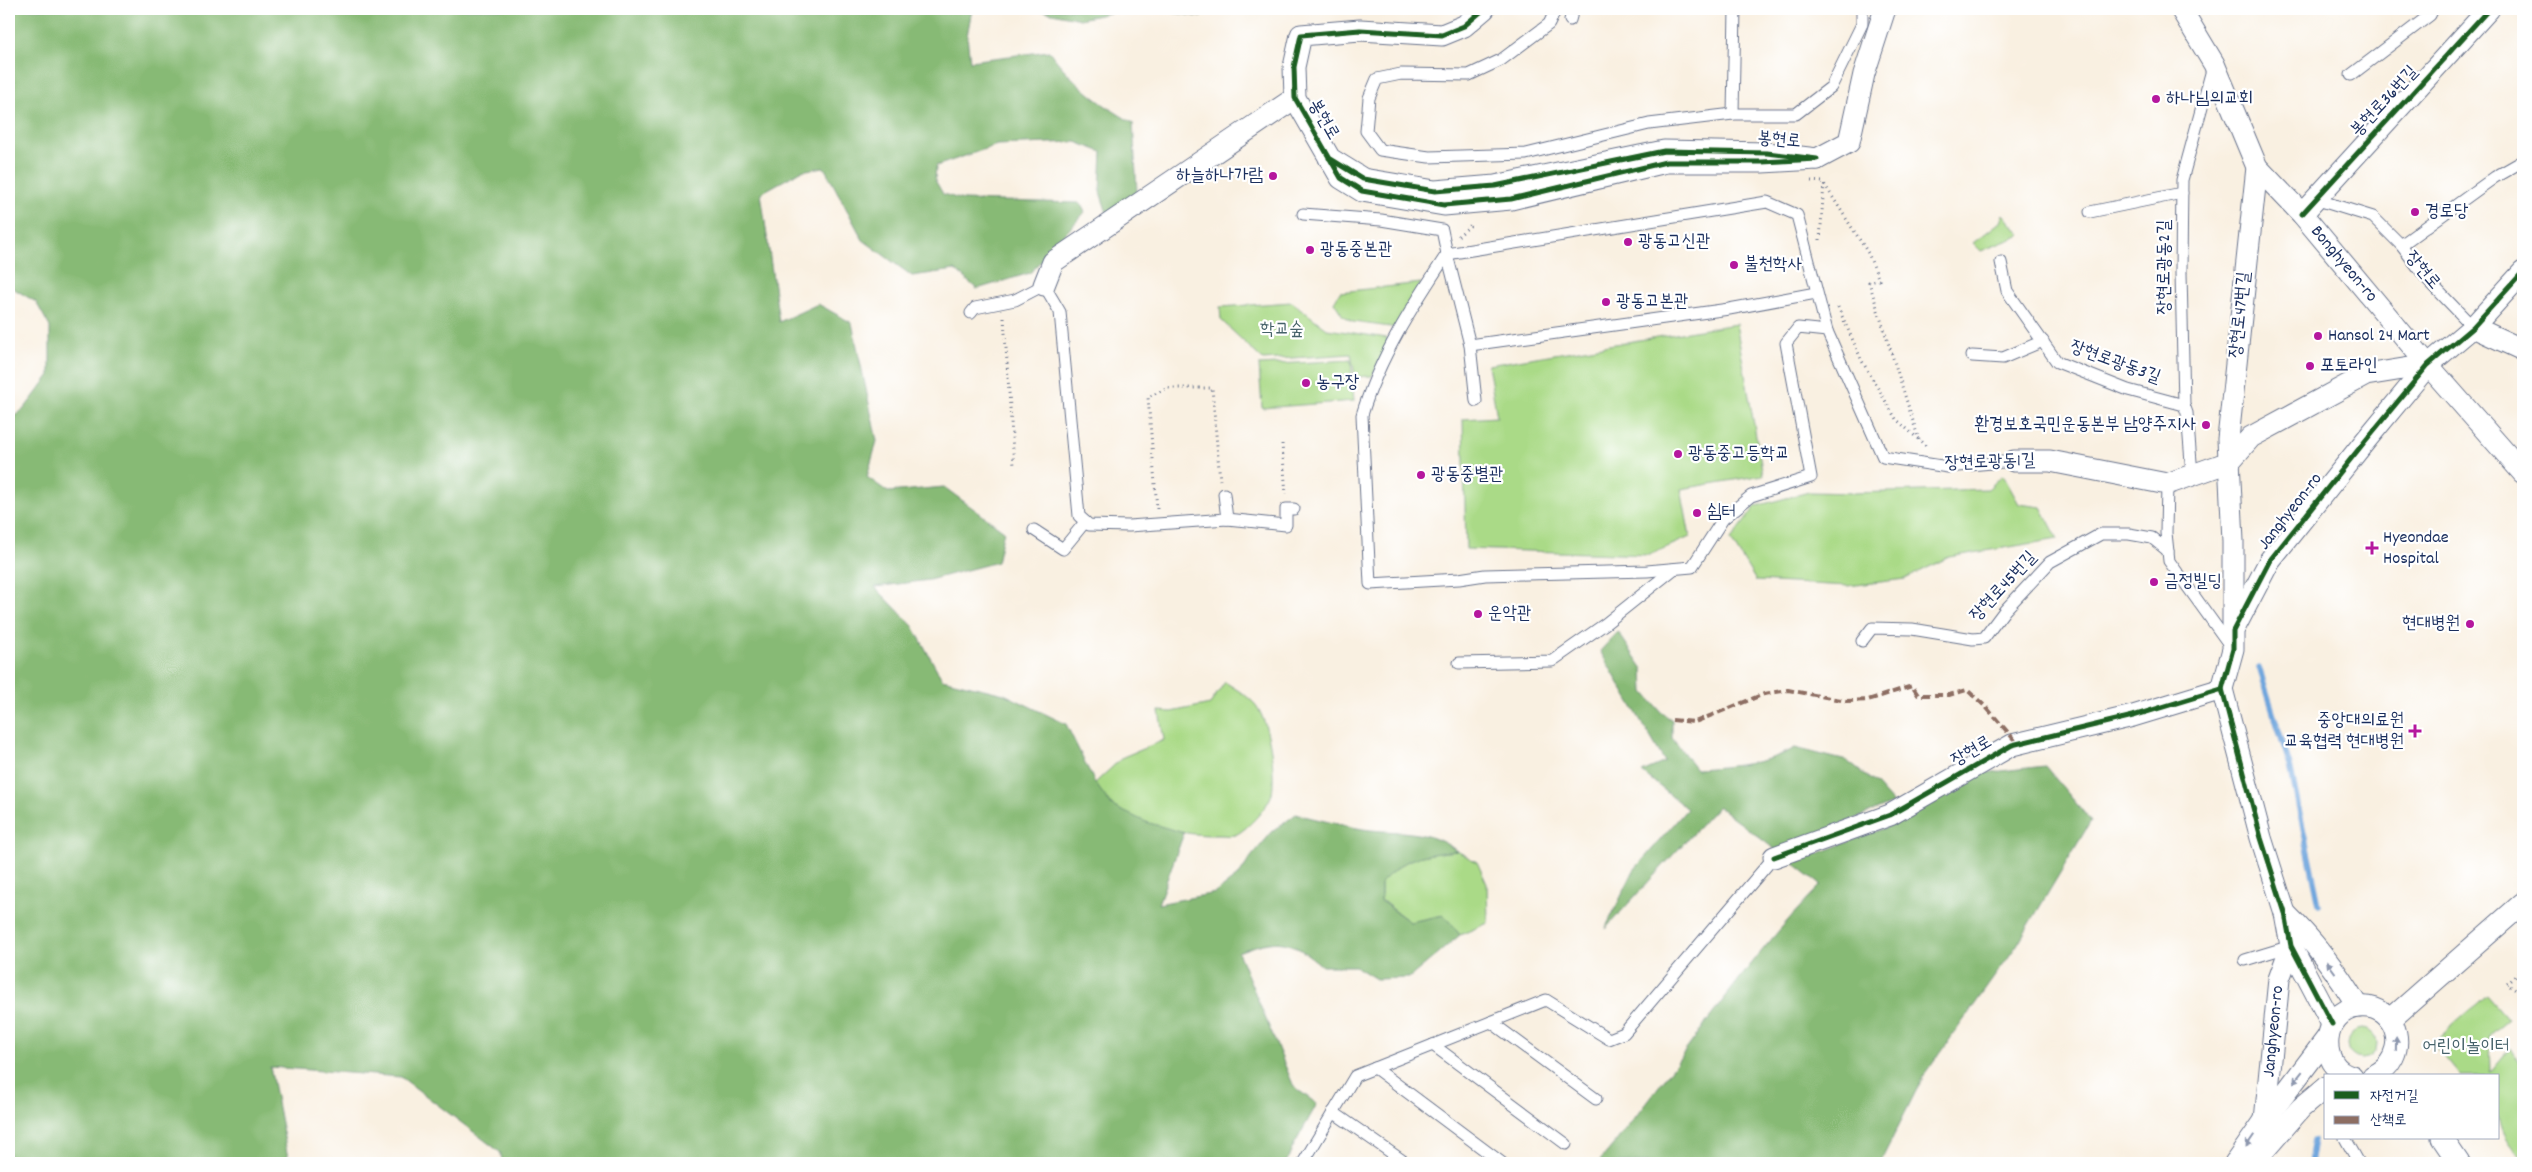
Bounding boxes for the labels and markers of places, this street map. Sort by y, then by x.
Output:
place label: 하나님의교회 [2166,87,2253,112]
marker: 하나님의교회 [2150,93,2162,105]
place label: 하늘하나가람 [1176,164,1264,189]
marker: 하늘하나가람 [1267,170,1279,182]
place label: 경로당 [2425,200,2469,225]
marker: 경로당 [2409,206,2421,218]
place label: 광동고신관 [1638,230,1710,255]
marker: 광동고신관 [1622,236,1634,248]
place label: 광동중본관 [1320,238,1392,263]
marker: 광동중본관 [1304,244,1316,256]
place label: 불천학사 [1744,253,1802,278]
marker: 불천학사 [1728,259,1740,271]
place label: 광동고본관 [1616,290,1688,315]
marker: 광동고본관 [1600,296,1612,308]
place label: Hansol 24 Mart [2328,324,2430,349]
marker: Hansol 24 Mart [2312,330,2324,342]
place label: 포토라인 [2320,354,2378,379]
marker: 포토라인 [2304,360,2316,372]
place label: 농구장 [1316,371,1359,396]
marker: 농구장 [1300,377,1312,389]
place label: 환경보호국민운동본부 남양주지사 [1975,413,2197,438]
marker: 환경보호국민운동본부 남양주지사 [2200,419,2212,431]
place label: 광동중고등학교 [1688,442,1789,467]
marker: 광동중고등학교 [1672,448,1684,460]
place label: 광동중별관 [1431,463,1503,488]
marker: 광동중별관 [1415,469,1427,481]
place label: 쉼터 [1707,501,1736,526]
marker: 쉼터 [1691,507,1703,519]
place label: Hyeondae Hospital [2383,526,2449,572]
marker: Hyeondae Hospital [2365,541,2379,555]
place label: 금정빌딩 [2164,570,2222,595]
marker: 금정빌딩 [2148,576,2160,588]
place label: 운악관 [1488,602,1531,627]
marker: 운악관 [1472,608,1484,620]
place label: 현대병원 [2402,612,2460,637]
marker: 현대병원 [2464,618,2476,630]
place label: 중앙대의료원 교육협력 현대병원 [2284,709,2404,755]
marker: 중앙대의료원 교육협력 현대병원 [2408,724,2422,738]

